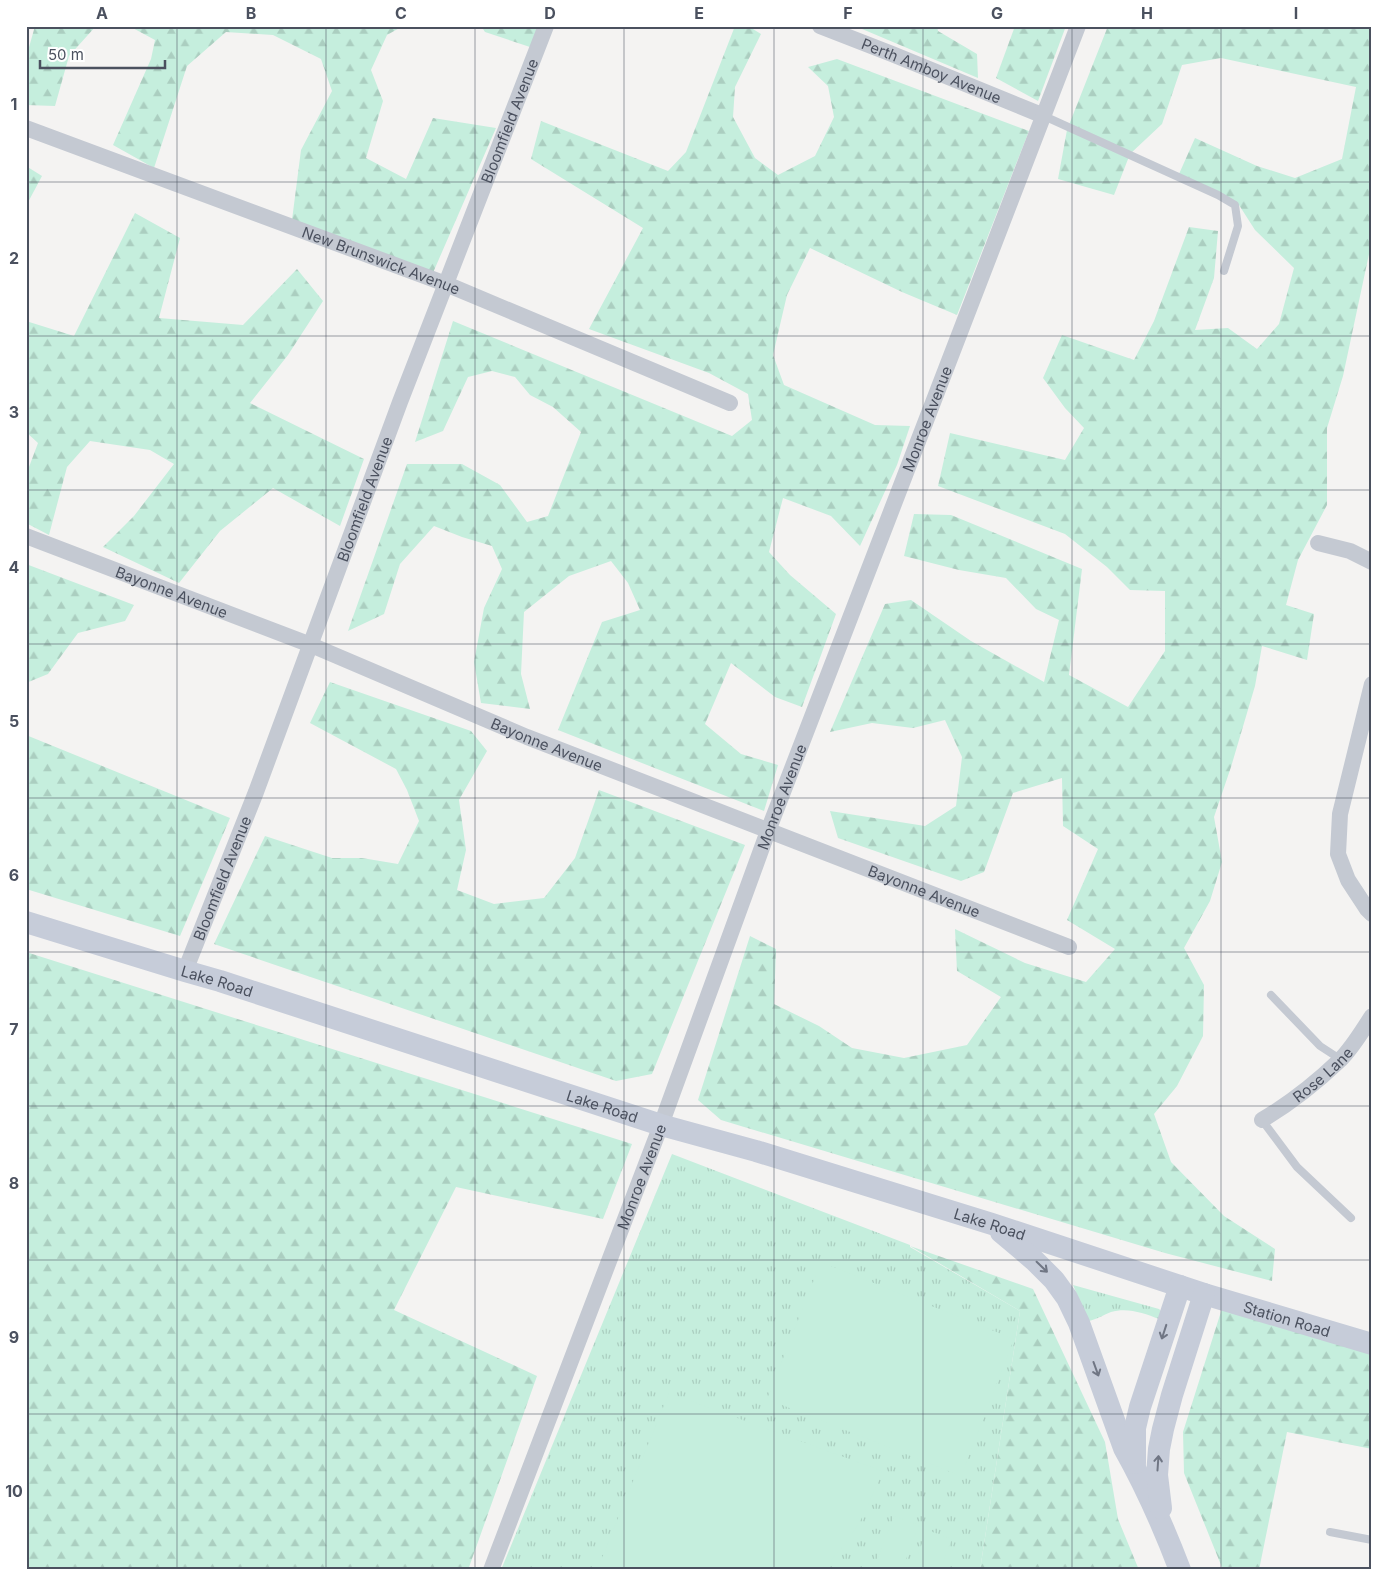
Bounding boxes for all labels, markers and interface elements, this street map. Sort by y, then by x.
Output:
text: A [96,3,108,23]
text: B [246,3,256,23]
text: C [395,3,407,23]
text: D [544,3,556,23]
text: E [694,3,704,23]
text: F [843,3,853,23]
text: G [991,3,1003,23]
text: H [1141,3,1153,23]
text: I [1294,3,1298,23]
street label: Perth Amboy Avenue [859,34,1004,107]
scale bar [40,38,165,70]
text: 50 m [48,45,84,64]
street label: Bloomfield Avenue [476,56,542,186]
text: 1 [11,94,17,114]
street label: New Brunswick Avenue [300,222,463,298]
text: 2 [9,248,19,268]
street label: Monroe Avenue [898,363,956,474]
text: 3 [9,402,19,422]
street label: Bloomfield Avenue [332,434,396,564]
text: 4 [9,557,20,577]
street label: Bayonne Avenue [113,562,230,622]
text: 5 [9,711,19,731]
street label: Bayonne Avenue [488,713,605,775]
street label: Monroe Avenue [753,741,810,852]
street label: Bloomfield Avenue [189,813,255,943]
street label: Bayonne Avenue [866,861,983,921]
text: 6 [9,865,19,885]
street label: Lake Road [179,961,255,1001]
text: 7 [9,1019,19,1039]
street label: Rose Lane [1289,1043,1357,1106]
street label: Lake Road [564,1085,640,1126]
street label: Monroe Avenue [612,1121,670,1232]
text: 8 [9,1173,19,1193]
street label: Lake Road [952,1203,1028,1244]
one-way arrow [1035,1261,1047,1273]
street label: Station Road [1241,1297,1333,1341]
one-way arrow [1159,1324,1168,1339]
text: 9 [9,1327,19,1347]
one-way arrow [1092,1361,1101,1376]
one-way arrow [1153,1455,1163,1471]
text: 10 [5,1481,23,1501]

